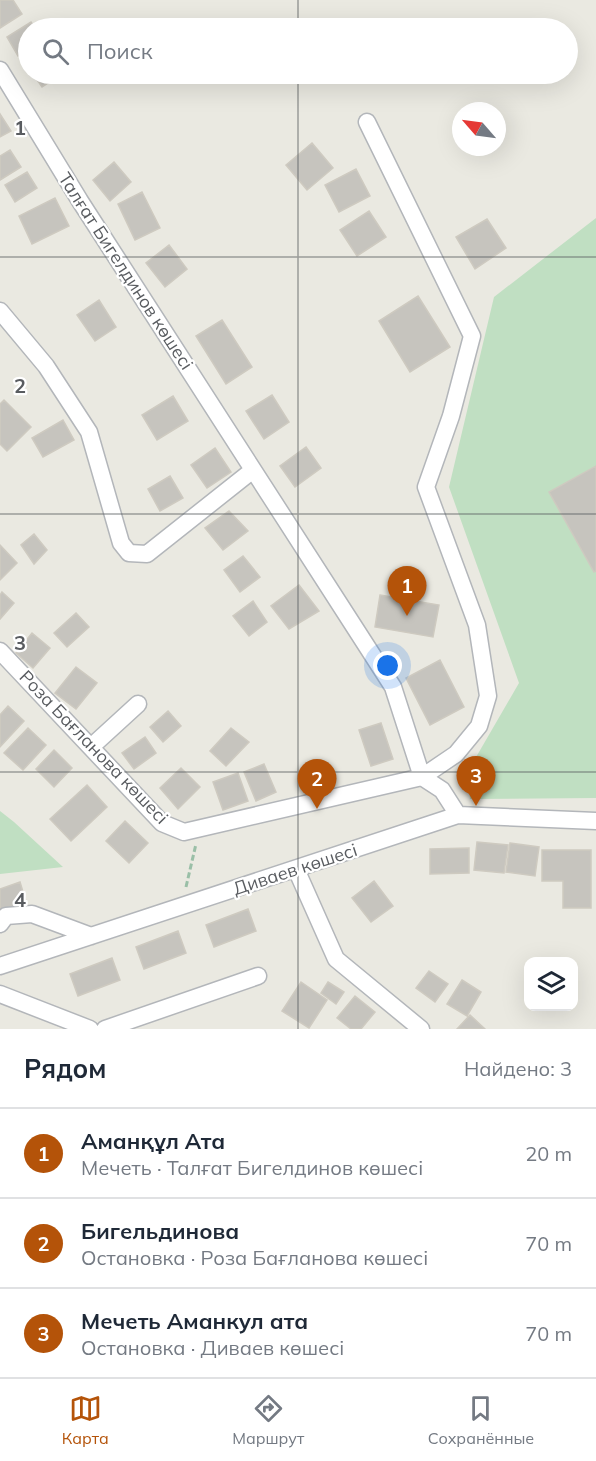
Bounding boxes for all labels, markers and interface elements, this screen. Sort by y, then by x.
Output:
search box [18,18,578,84]
icon: search [39,35,72,68]
text: Поиск [87,37,153,65]
north arrow [452,102,506,156]
text: 1 [14,115,26,140]
street label: Талғат Бигелдинов көшесі [54,168,198,374]
text: 2 [14,373,26,398]
pin: 1 [388,566,426,616]
text: 3 [14,630,26,655]
your location [373,651,402,680]
street label: Роза Бағланова көшесі [15,665,173,829]
pin: 3 [456,756,496,806]
pin: 2 [298,760,336,809]
street label: Диваев көшесі [230,838,360,900]
text: 4 [14,887,26,912]
map controls [524,957,578,1011]
button: layers [524,957,578,1011]
text: Рядом [24,1052,107,1085]
text: Найдено: 3 [464,1056,572,1081]
text: Аманқұл Ата [81,1127,225,1155]
text: 1 [38,1141,50,1166]
text: 20 m [525,1141,572,1166]
text: Мечеть · Талғат Бигелдинов көшесі [81,1155,423,1180]
text: Бигельдинова [81,1217,239,1245]
text: 2 [38,1231,50,1256]
text: 70 m [525,1231,572,1256]
text: Остановка · Роза Бағланова көшесі [81,1245,428,1270]
text: Мечеть Аманкул ата [81,1307,308,1335]
text: 3 [38,1321,50,1346]
text: 70 m [525,1321,572,1346]
text: Остановка · Диваев көшесі [81,1335,344,1360]
tab: Карта [62,1392,109,1448]
tab: Маршрут [232,1392,304,1448]
tab: Сохранённые [428,1392,534,1448]

